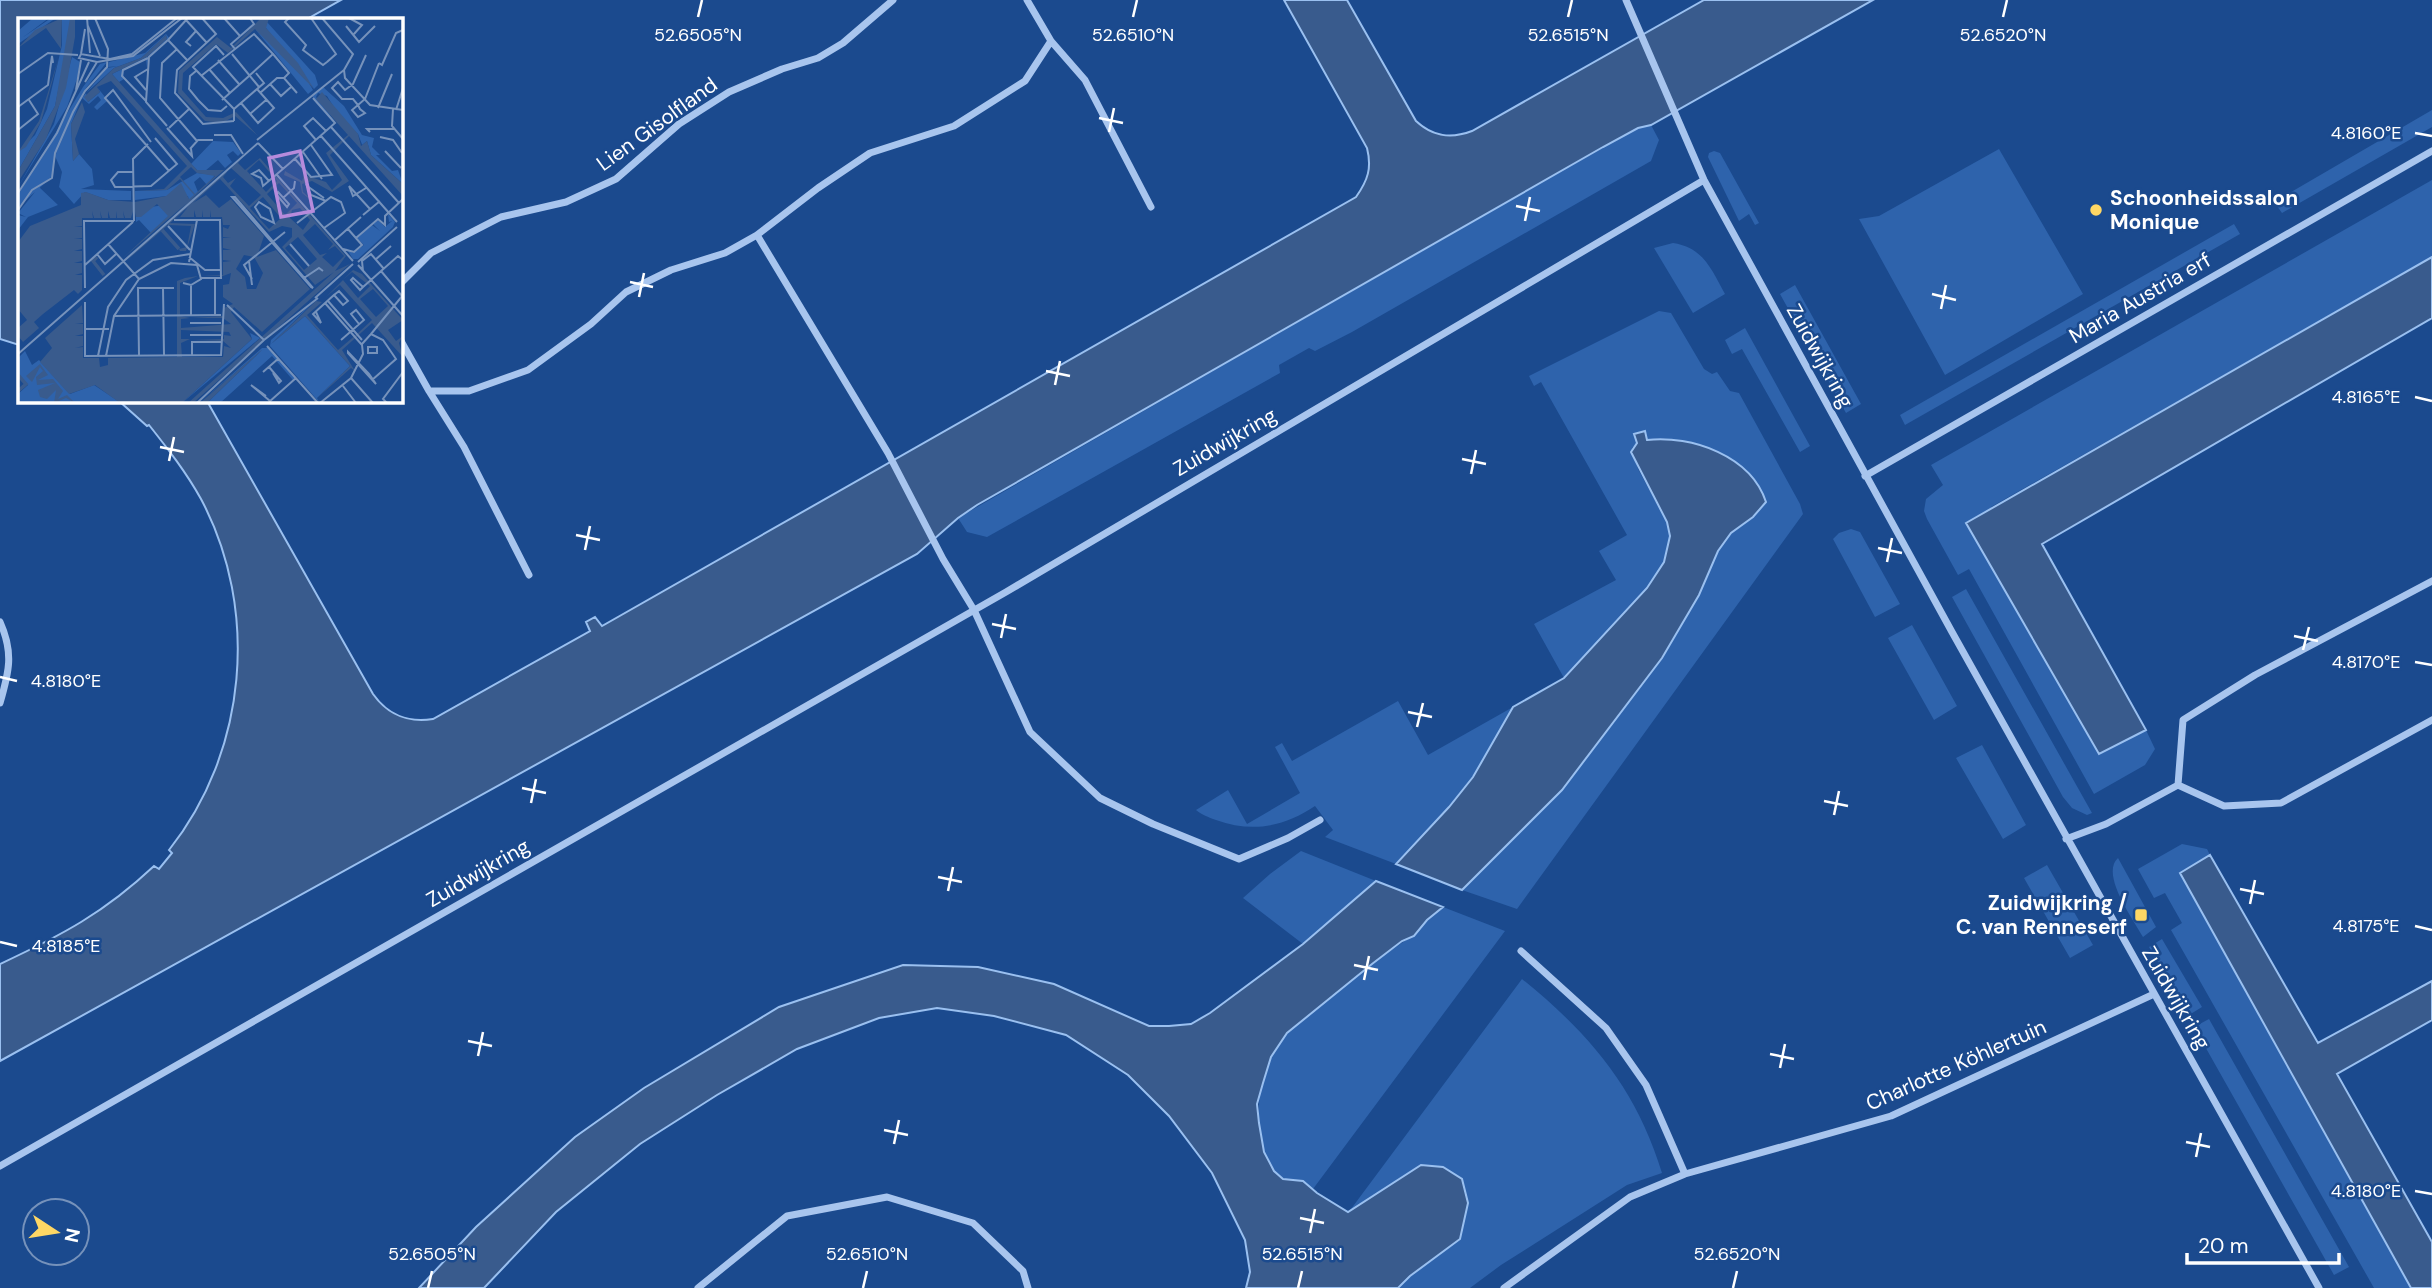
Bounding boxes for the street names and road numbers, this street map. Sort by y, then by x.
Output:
street label: Lien Gisolfland [591,71,723,177]
street label: Maria Austria erf [2064,246,2216,350]
street label: Zuidwijkring [1780,299,1860,413]
street label: Zuidwijkring [1168,401,1282,483]
street label: Zuidwijkring [421,832,535,914]
street label: Zuidwijkring [2135,941,2217,1055]
street label: Charlotte Köhlertuin [1861,1013,2051,1117]

